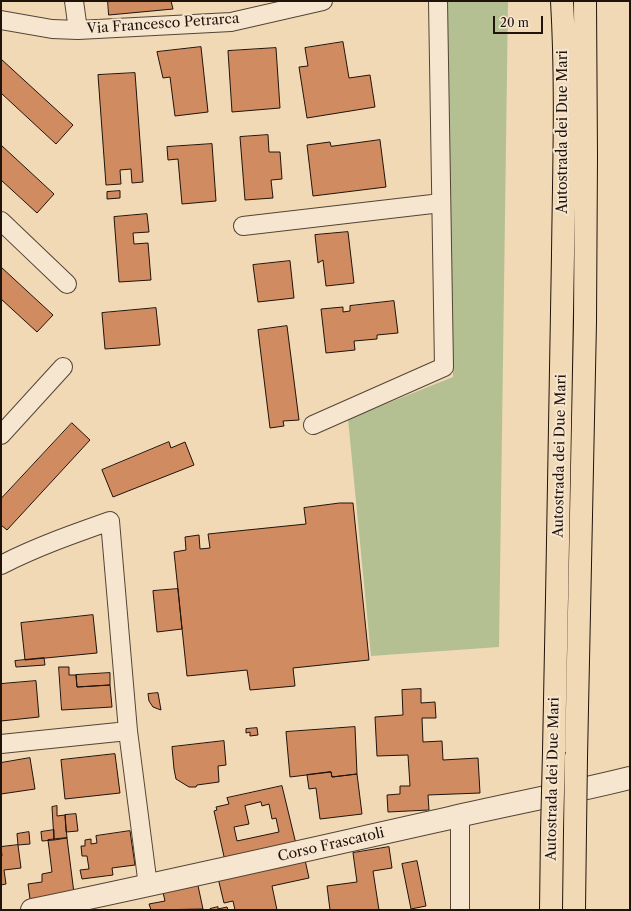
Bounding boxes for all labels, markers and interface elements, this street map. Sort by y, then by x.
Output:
scale bar [495,8,545,34]
street label: Via Francesco Petrarca [86,10,240,38]
text: 20 m [500,15,529,30]
street label: Autostrada dei Due Mari [555,50,571,214]
street label: Autostrada dei Due Mari [550,374,570,538]
street label: Autostrada dei Due Mari [543,697,563,861]
street label: Corso Frascatoli [276,825,386,865]

